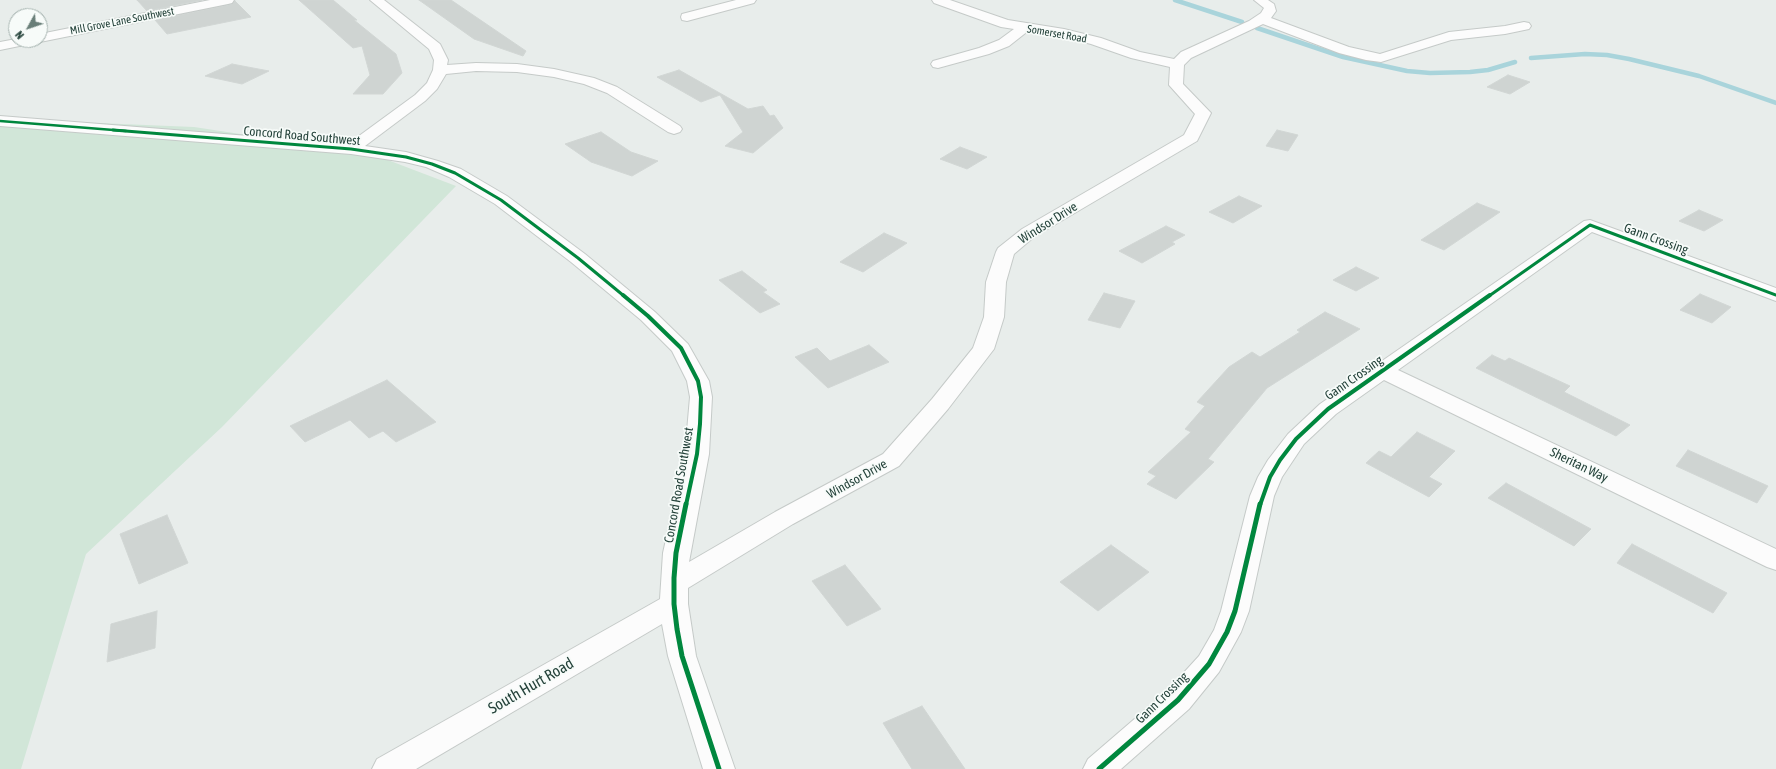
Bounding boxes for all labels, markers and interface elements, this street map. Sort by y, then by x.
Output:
street label: Mill Grove Lane Southwest [69,4,175,38]
north arrow [8,8,48,48]
street label: Somerset Road [1026,22,1088,46]
text: N [13,29,26,41]
street label: Concord Road Southwest [243,123,361,149]
street label: Windsor Drive [1016,199,1080,247]
street label: Gann Crossing [1622,220,1690,258]
street label: Gann Crossing [1322,352,1386,404]
street label: Concord Road Southwest [661,426,697,544]
street label: Sheritan Way [1547,444,1611,486]
street label: Windsor Drive [824,456,890,502]
street label: South Hurt Road [485,654,577,718]
street label: Gann Crossing [1132,669,1192,727]

